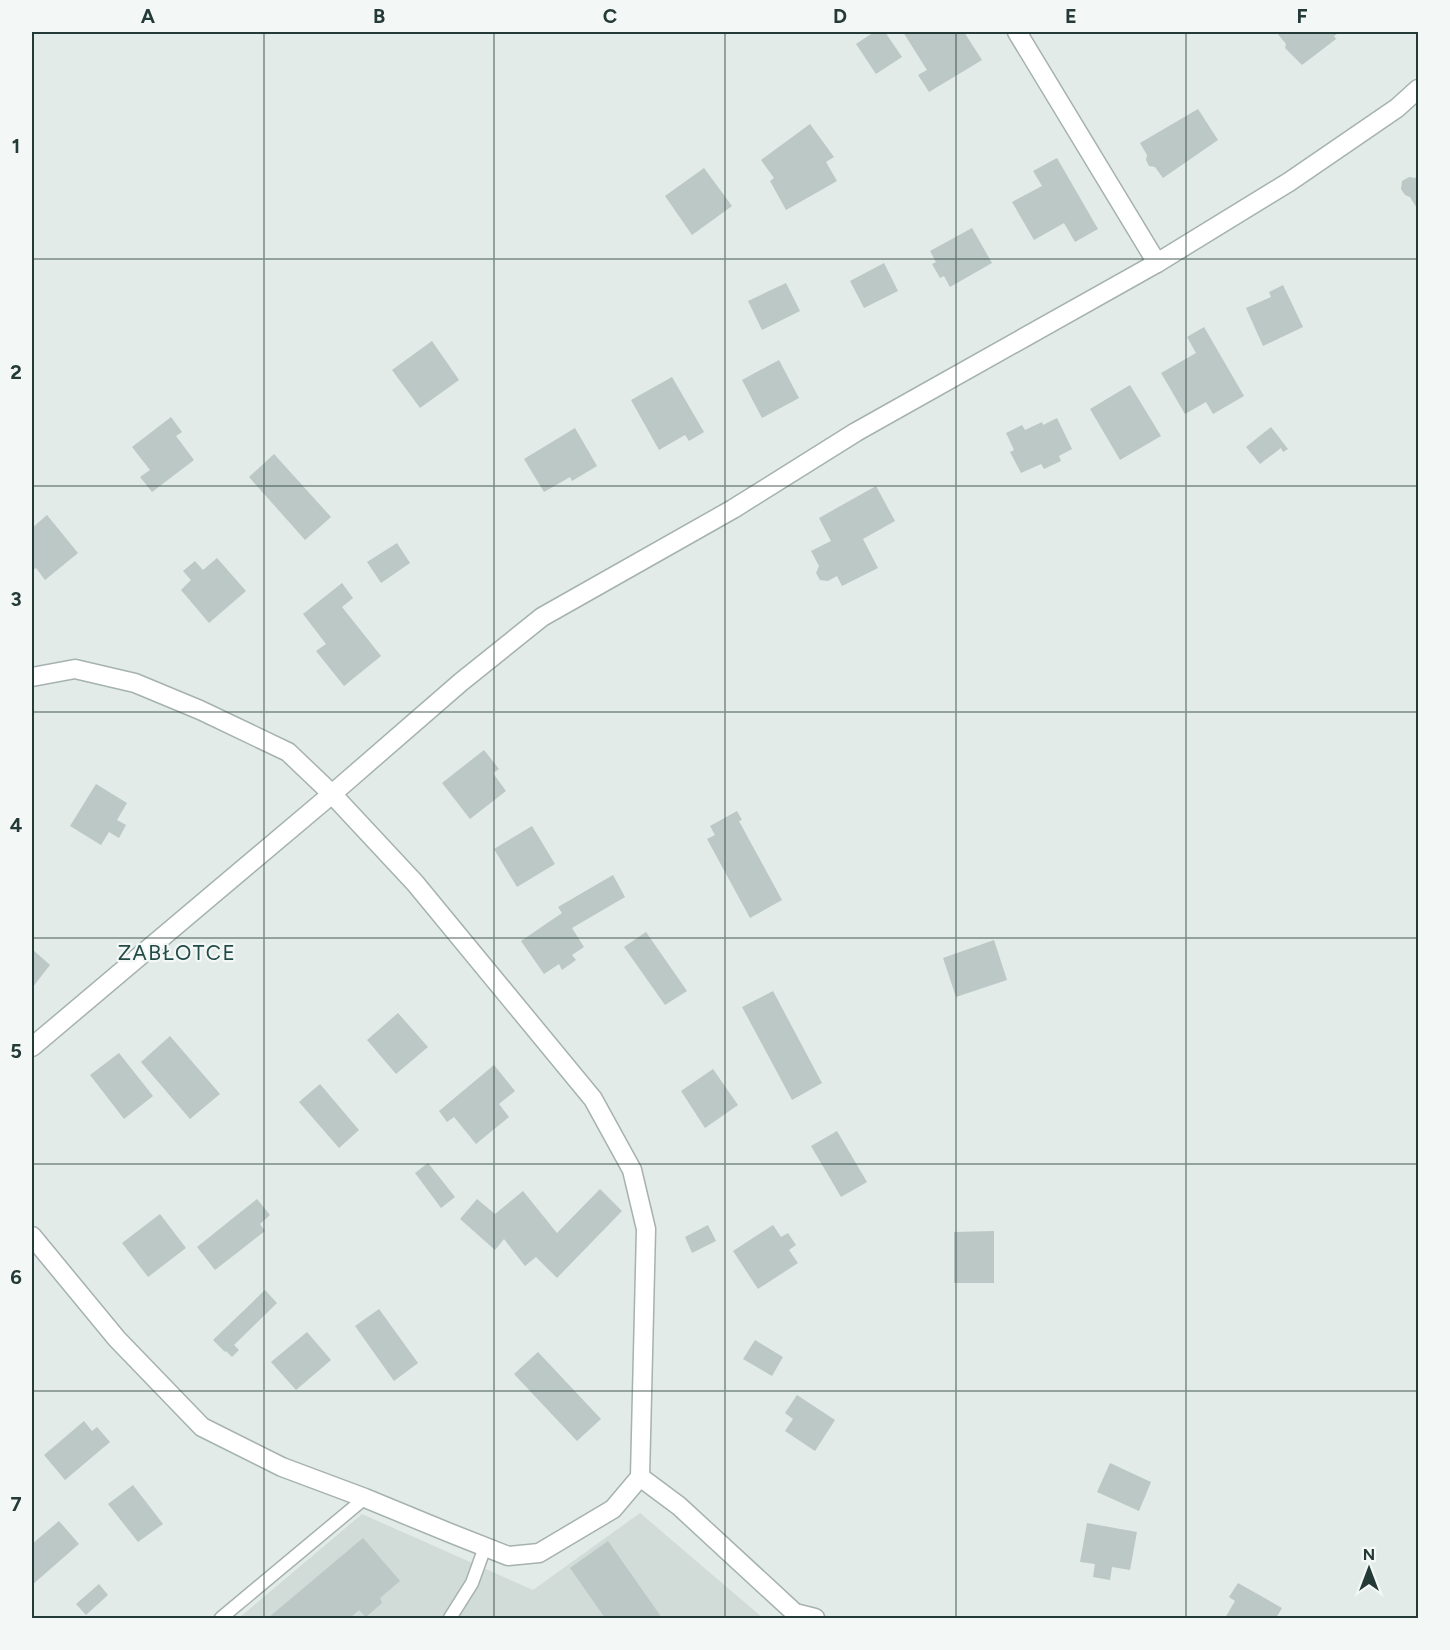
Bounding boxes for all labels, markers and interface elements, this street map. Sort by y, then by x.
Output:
text: A [141,4,156,28]
text: B [373,4,385,28]
text: C [603,4,617,28]
text: D [833,4,847,28]
text: E [1065,4,1077,28]
text: F [1296,4,1308,28]
text: 1 [12,134,20,158]
text: 2 [10,360,22,384]
text: 3 [10,587,22,611]
text: 4 [10,813,23,837]
district label: ZABŁOTCE [118,940,236,965]
text: 5 [10,1039,22,1063]
text: 6 [10,1265,22,1289]
text: 7 [10,1492,22,1516]
north arrow [1339,1539,1399,1599]
text: N [1363,1545,1375,1564]

